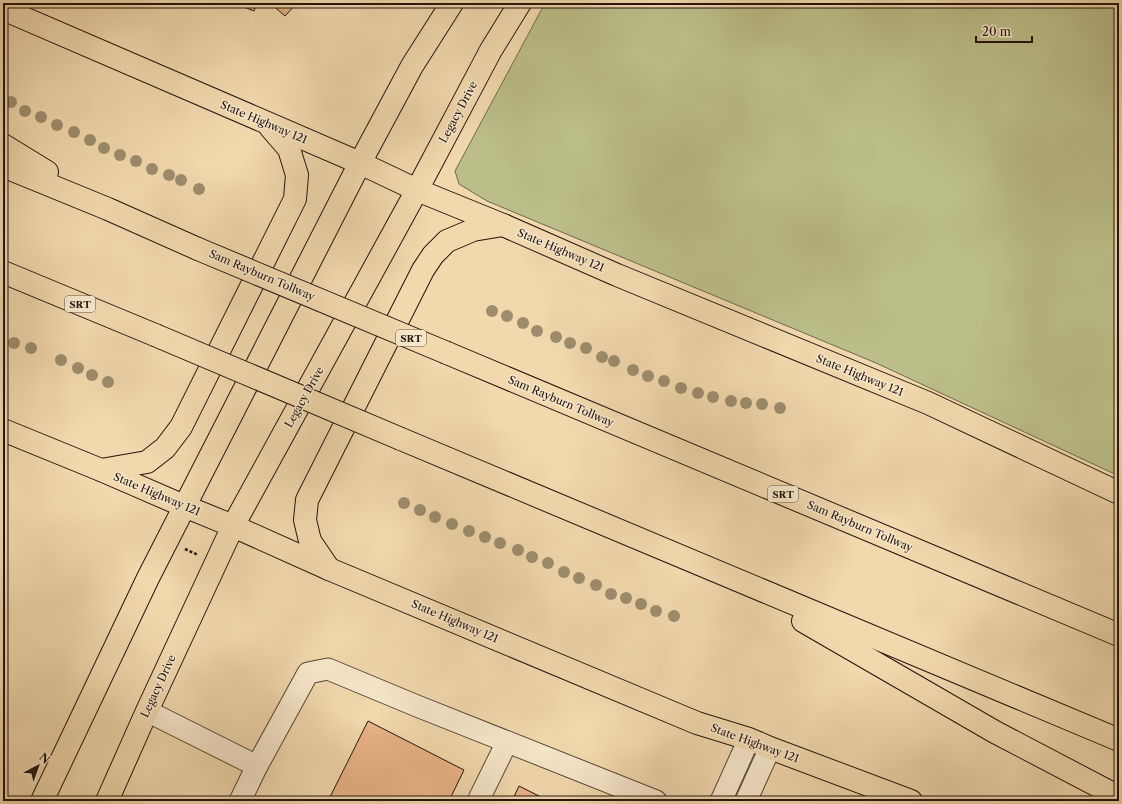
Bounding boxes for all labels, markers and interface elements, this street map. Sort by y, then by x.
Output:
scale bar [976,18,1032,44]
text: 20 m [982,24,1011,39]
street label: Legacy Drive [436,79,480,145]
street label: State Highway 121 [218,97,310,147]
street label: State Highway 121 [515,225,607,275]
street label: Sam Rayburn Tollway [207,246,318,304]
road number: SRT [65,296,95,312]
road number: SRT [396,330,426,346]
street label: State Highway 121 [814,351,906,399]
street label: Legacy Drive [281,364,327,430]
street label: Sam Rayburn Tollway [506,372,617,430]
street label: State Highway 121 [111,469,203,519]
road number: SRT [768,486,798,502]
street label: Sam Rayburn Tollway [805,497,916,555]
street label: State Highway 121 [409,596,501,646]
street label: Legacy Drive [137,652,179,720]
street label: State Highway 121 [709,721,801,766]
north arrow [18,746,58,786]
text: N [36,750,53,767]

